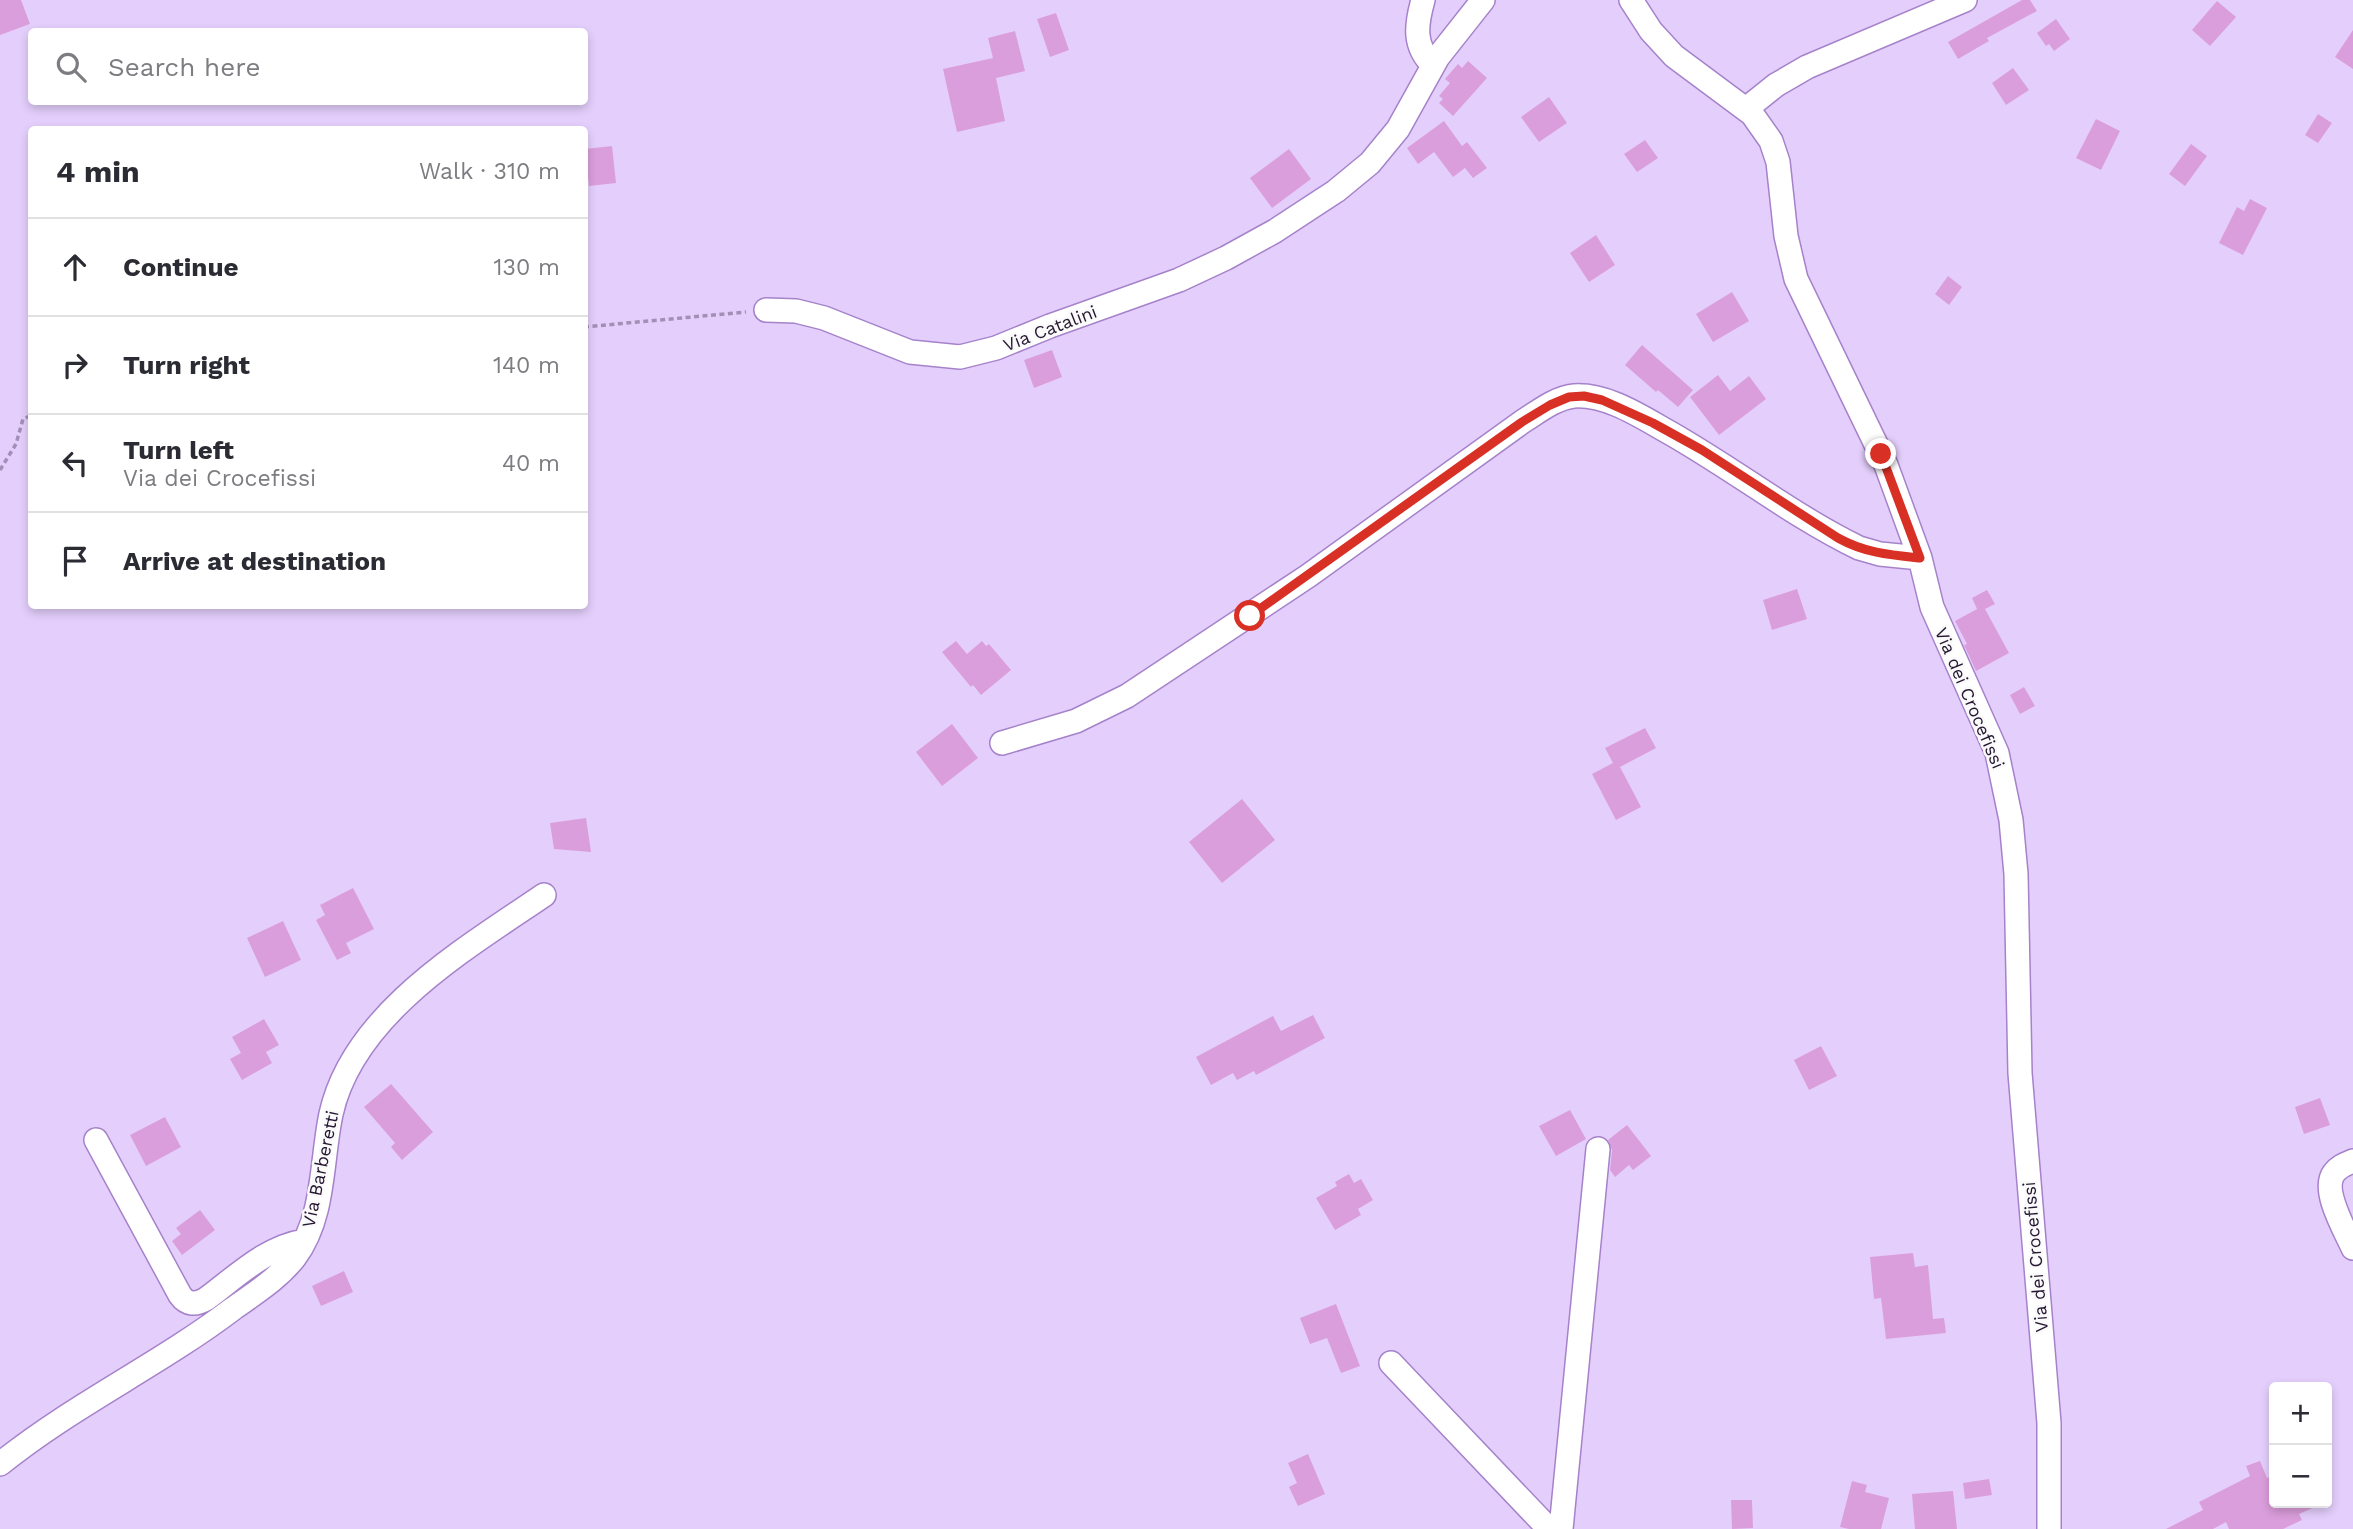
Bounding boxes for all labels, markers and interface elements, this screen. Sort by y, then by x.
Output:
search box [28,28,588,105]
icon: search [52,48,90,86]
text: Search here [108,52,260,82]
text: 4 min [56,154,140,189]
text: Walk · 310 m [419,158,560,185]
icon: ahead [56,248,94,286]
text: Continue [123,252,239,282]
text: 130 m [494,254,560,281]
street label: Via Catalini [1000,301,1100,355]
icon: right [56,346,94,384]
text: Turn right [123,350,250,380]
text: 140 m [493,352,560,379]
text: Turn left [123,435,234,465]
route end [1865,438,1896,469]
icon: left [56,444,94,482]
text: 40 m [502,450,560,477]
text: Via dei Crocefissi [123,465,316,492]
icon: arrive [56,542,94,580]
text: Arrive at destination [123,546,386,576]
route start [1234,600,1265,631]
street label: Via dei Crocefissi [1931,624,2009,772]
street label: Via Barberetti [297,1109,343,1229]
street label: Via dei Crocefissi [2018,1181,2052,1333]
map controls [2269,1382,2332,1508]
button: + [2269,1382,2332,1445]
button: − [2269,1445,2332,1508]

